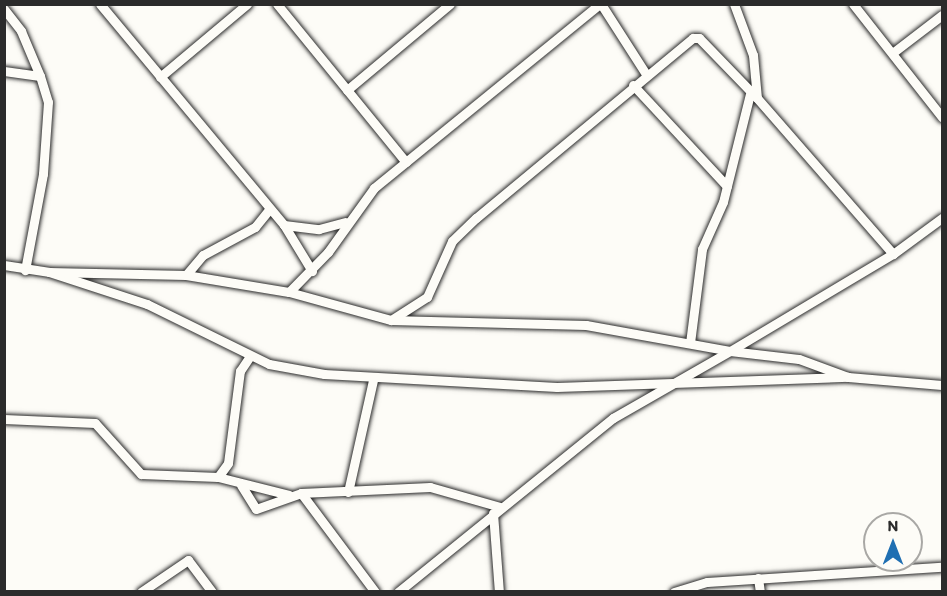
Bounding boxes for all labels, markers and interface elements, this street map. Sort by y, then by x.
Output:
north arrow [863,512,923,572]
text: N [888,516,898,535]

